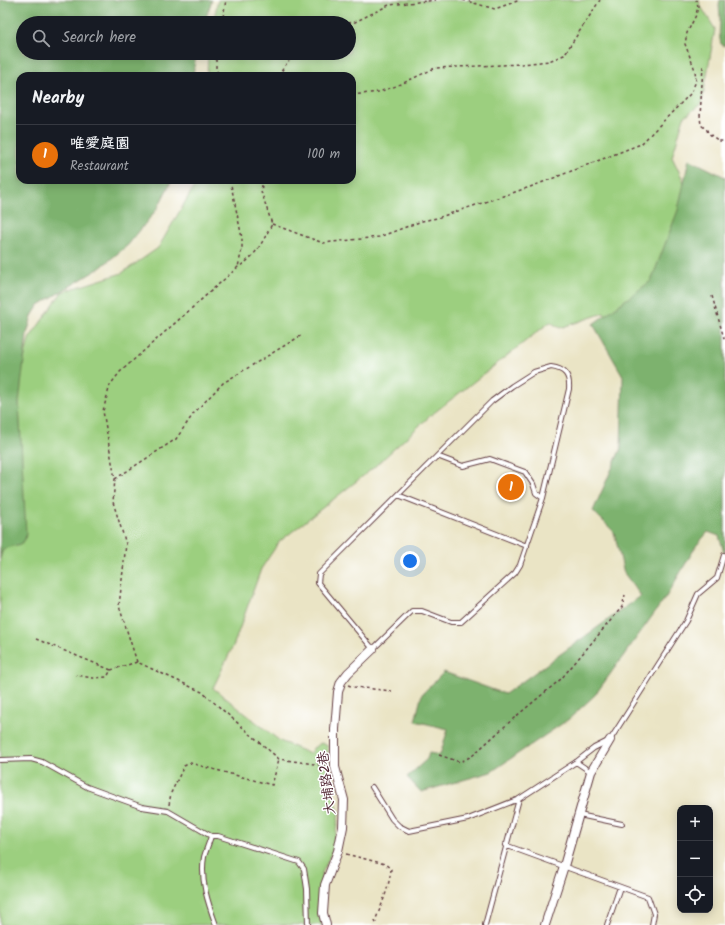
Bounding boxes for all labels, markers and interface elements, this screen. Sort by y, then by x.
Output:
search box [16,16,356,60]
text: Search here [62,26,136,50]
icon: search [30,27,52,49]
text: Nearby [32,85,84,112]
text: 唯愛庭園 [70,132,130,156]
text: 1 [43,144,47,165]
text: 100 m [307,144,340,165]
text: Restaurant [70,156,129,177]
pin: 1 [498,472,524,502]
your location [400,551,420,571]
street label: 大埔路2巷 [312,749,342,816]
map controls [677,805,713,913]
button: + [677,805,713,841]
button: − [677,841,713,877]
button: locate [677,877,713,913]

